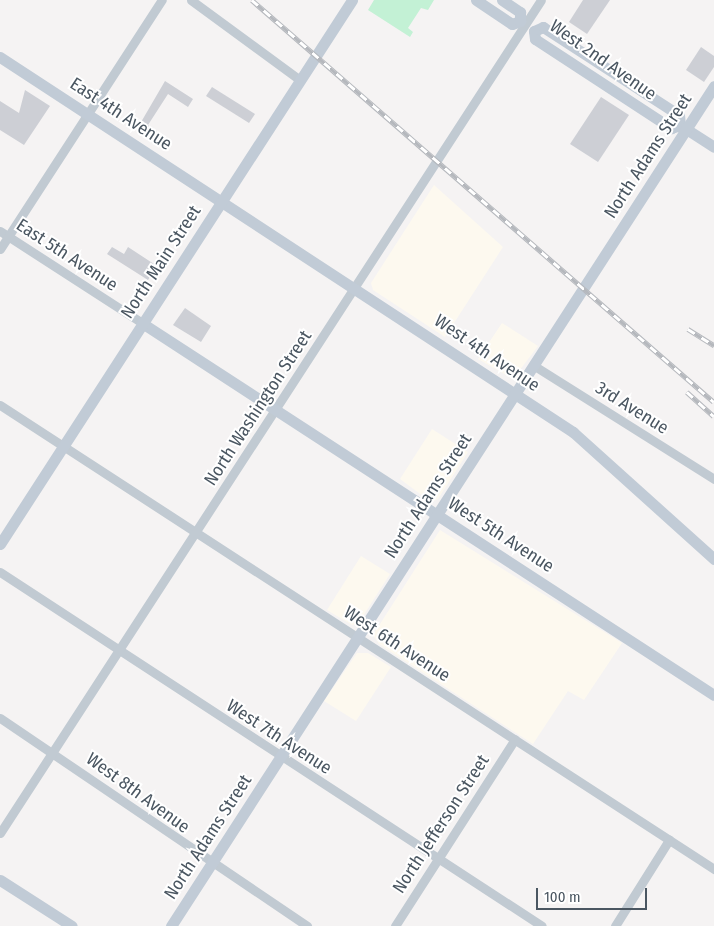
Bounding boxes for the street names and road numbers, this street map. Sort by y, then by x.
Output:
street label: West 2nd Avenue [545,15,661,105]
street label: East 4th Avenue [66,73,176,155]
street label: North Adams Street [600,90,696,222]
street label: North Main Street [116,201,206,323]
street label: East 5th Avenue [12,214,122,296]
street label: West 4th Avenue [430,310,544,396]
street label: North Washington Street [200,326,316,490]
street label: 3rd Avenue [592,377,672,439]
street label: North Adams Street [380,430,476,562]
street label: West 5th Avenue [444,493,558,577]
street label: West 6th Avenue [340,602,454,686]
street label: West 7th Avenue [222,695,336,779]
street label: West 8th Avenue [82,748,194,838]
street label: North Jefferson Street [388,751,494,897]
street label: North Adams Street [160,771,256,903]

